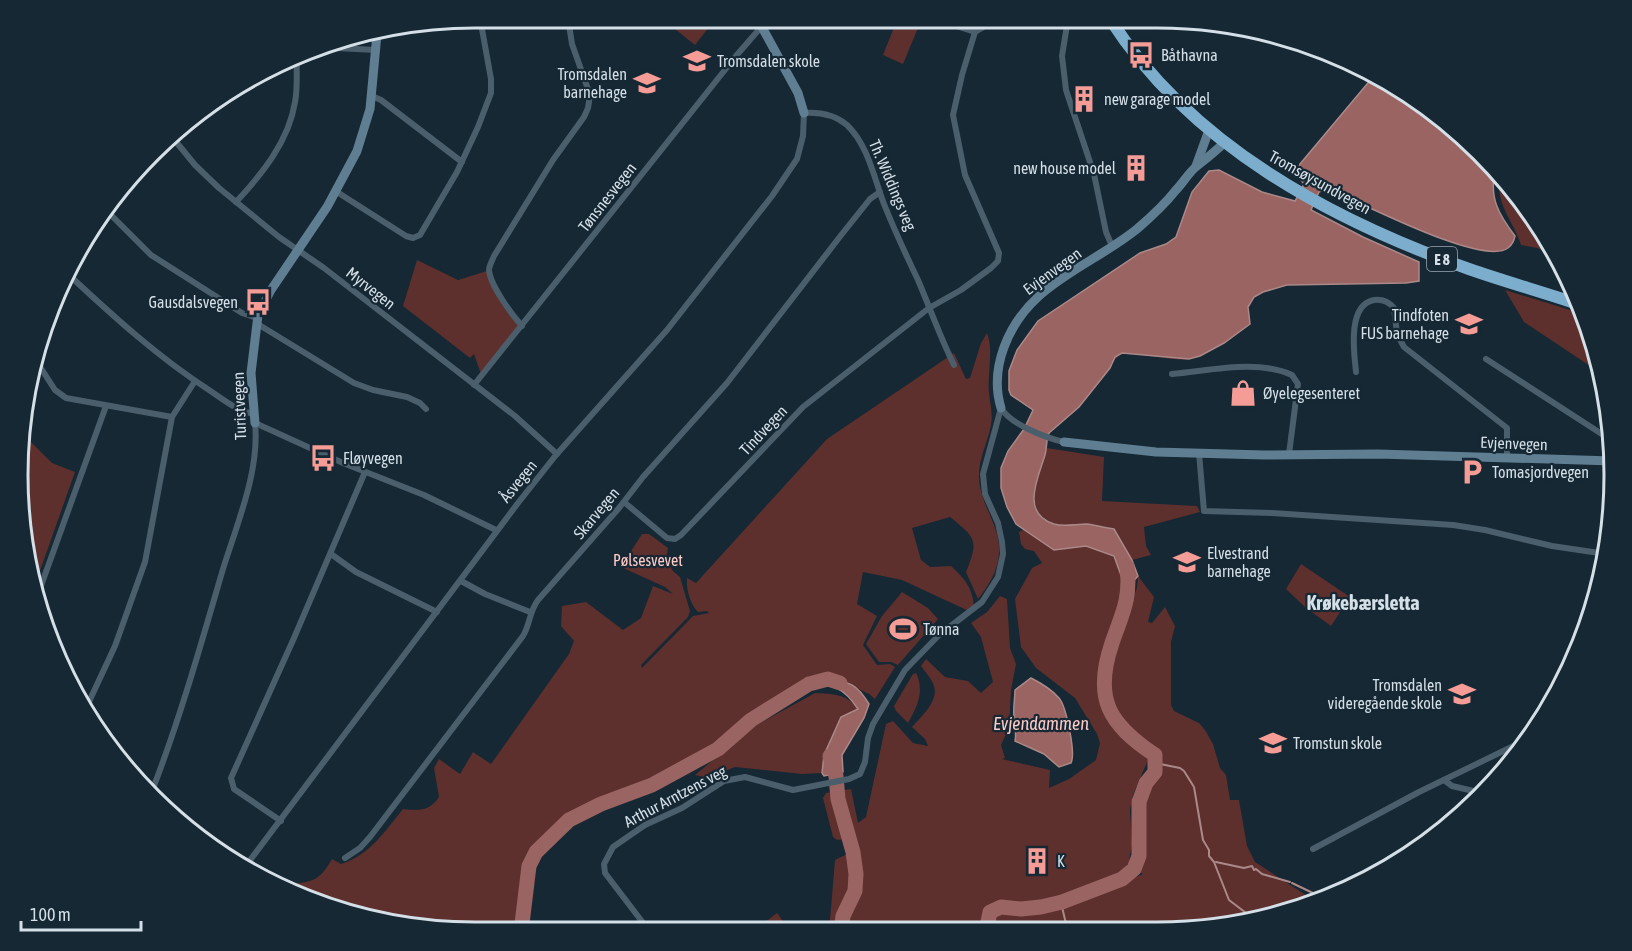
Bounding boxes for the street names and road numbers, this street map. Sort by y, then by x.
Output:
street label: Th. Widdings veg [865,137,920,234]
street label: Tromsøysundvegen [1266,147,1374,218]
street label: Tønsnesvegen [574,159,640,236]
street label: Evjenvegen [1019,244,1085,299]
road number: E 8 [1427,247,1457,271]
street label: Myrvegen [342,263,399,314]
street label: Turistvegen [229,372,250,440]
street label: Tindvegen [736,402,791,459]
street label: Evjenvegen [1480,433,1548,454]
street label: Åsvegen [495,456,541,506]
street label: Skarvegen [569,484,623,543]
street label: Arthur Arntzens veg [621,761,730,831]

